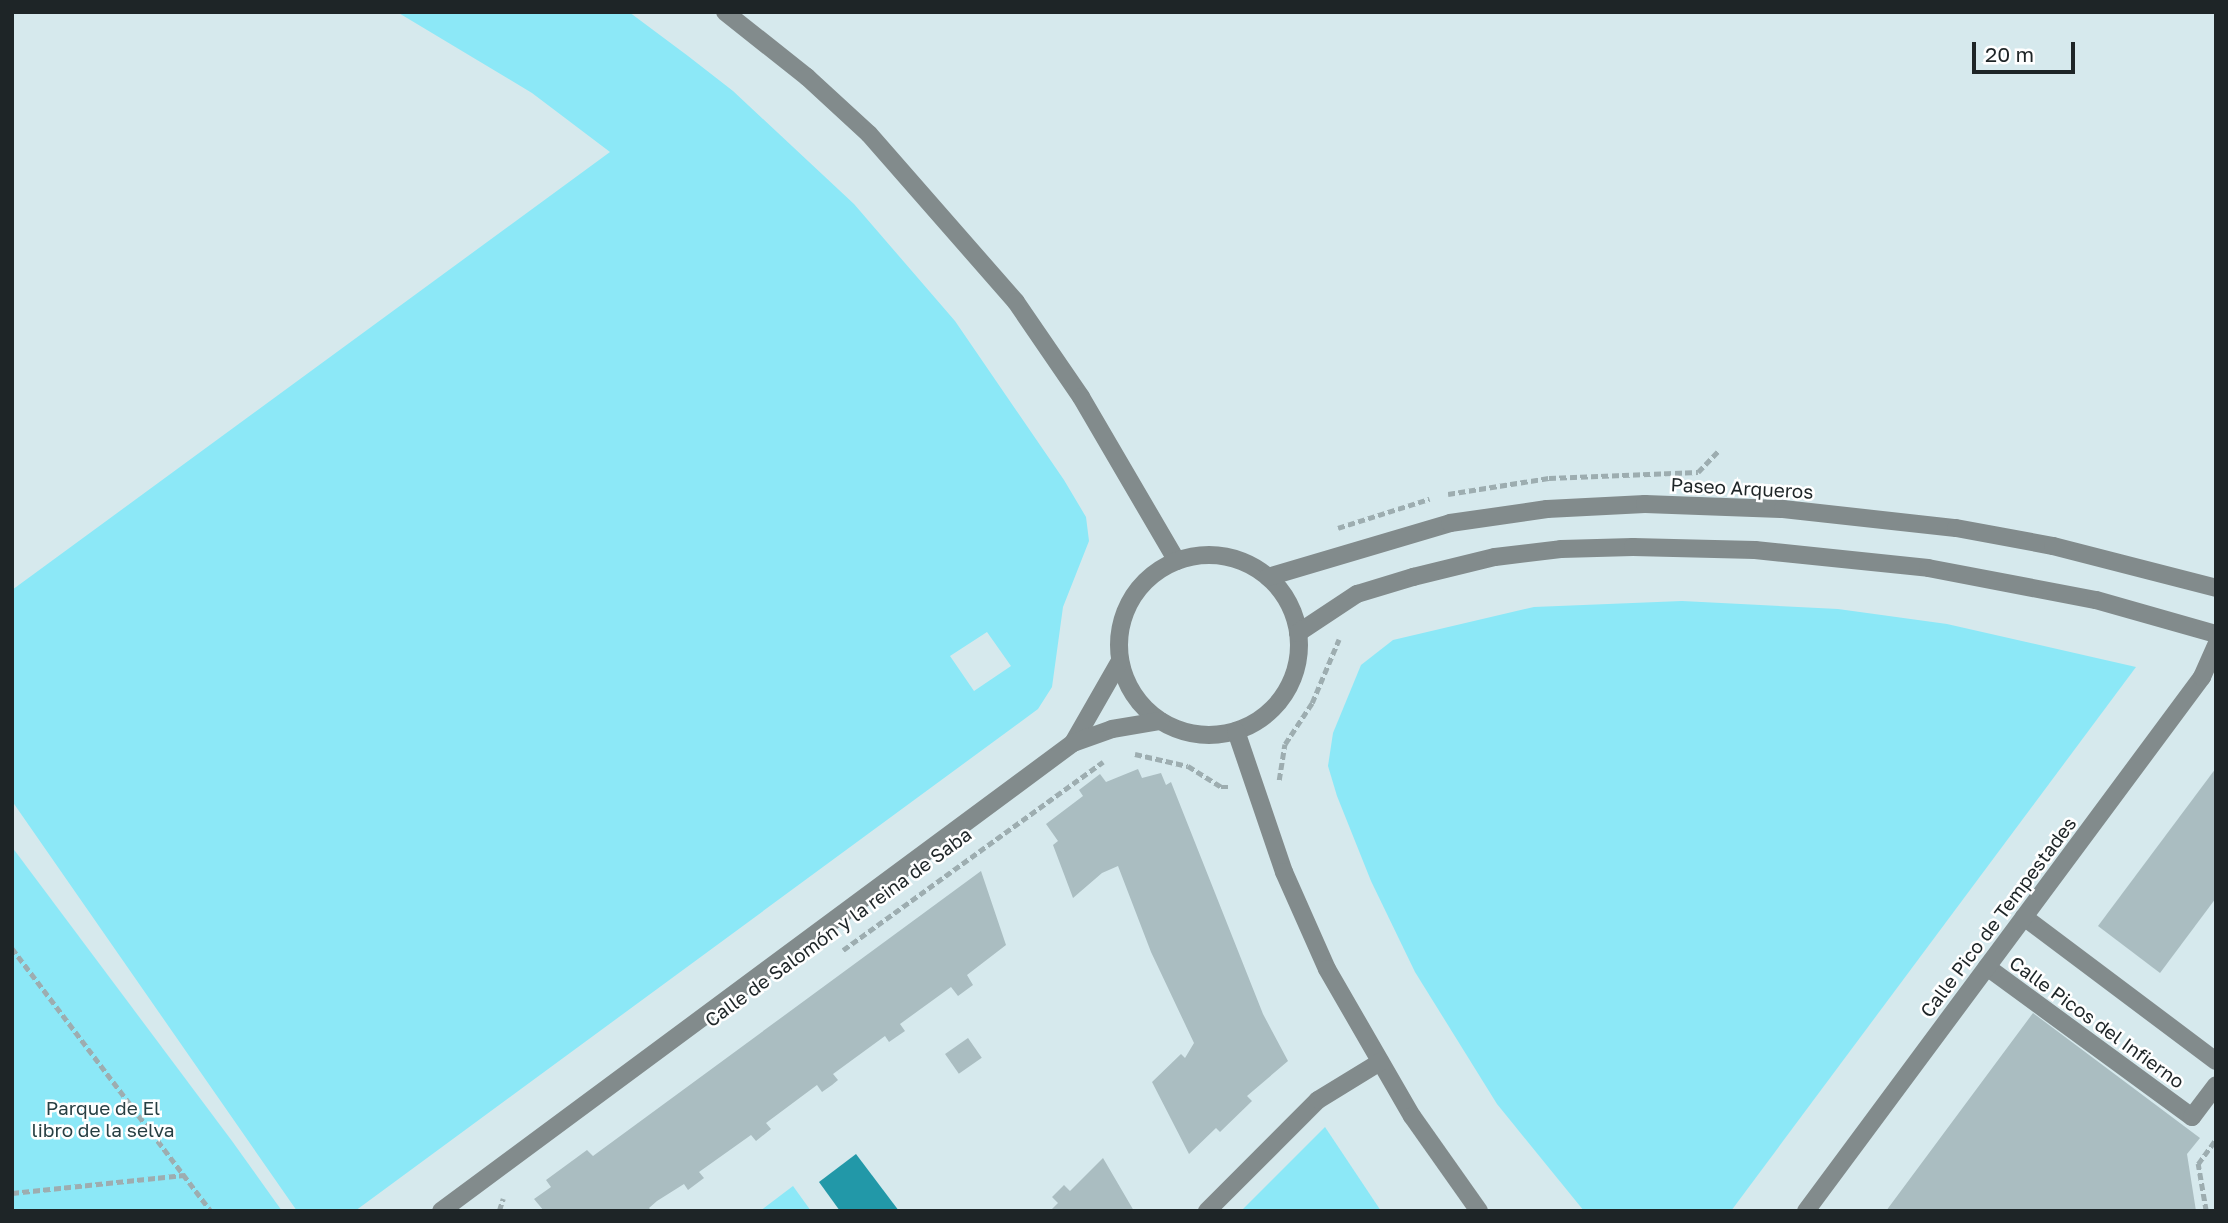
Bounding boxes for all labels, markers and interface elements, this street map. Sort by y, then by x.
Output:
scale bar [1976,28,2079,72]
text: 20 m [1985,41,2034,67]
street label: Paseo Arqueros [1670,473,1814,503]
street label: Calle Pico de Tempestades [1915,812,2081,1022]
street label: Calle de Salomón y la reina de Saba [700,823,976,1031]
street label: Calle Picos del Infierno [2005,951,2189,1093]
park label: Parque de El libro de la selva [32,1097,174,1141]

